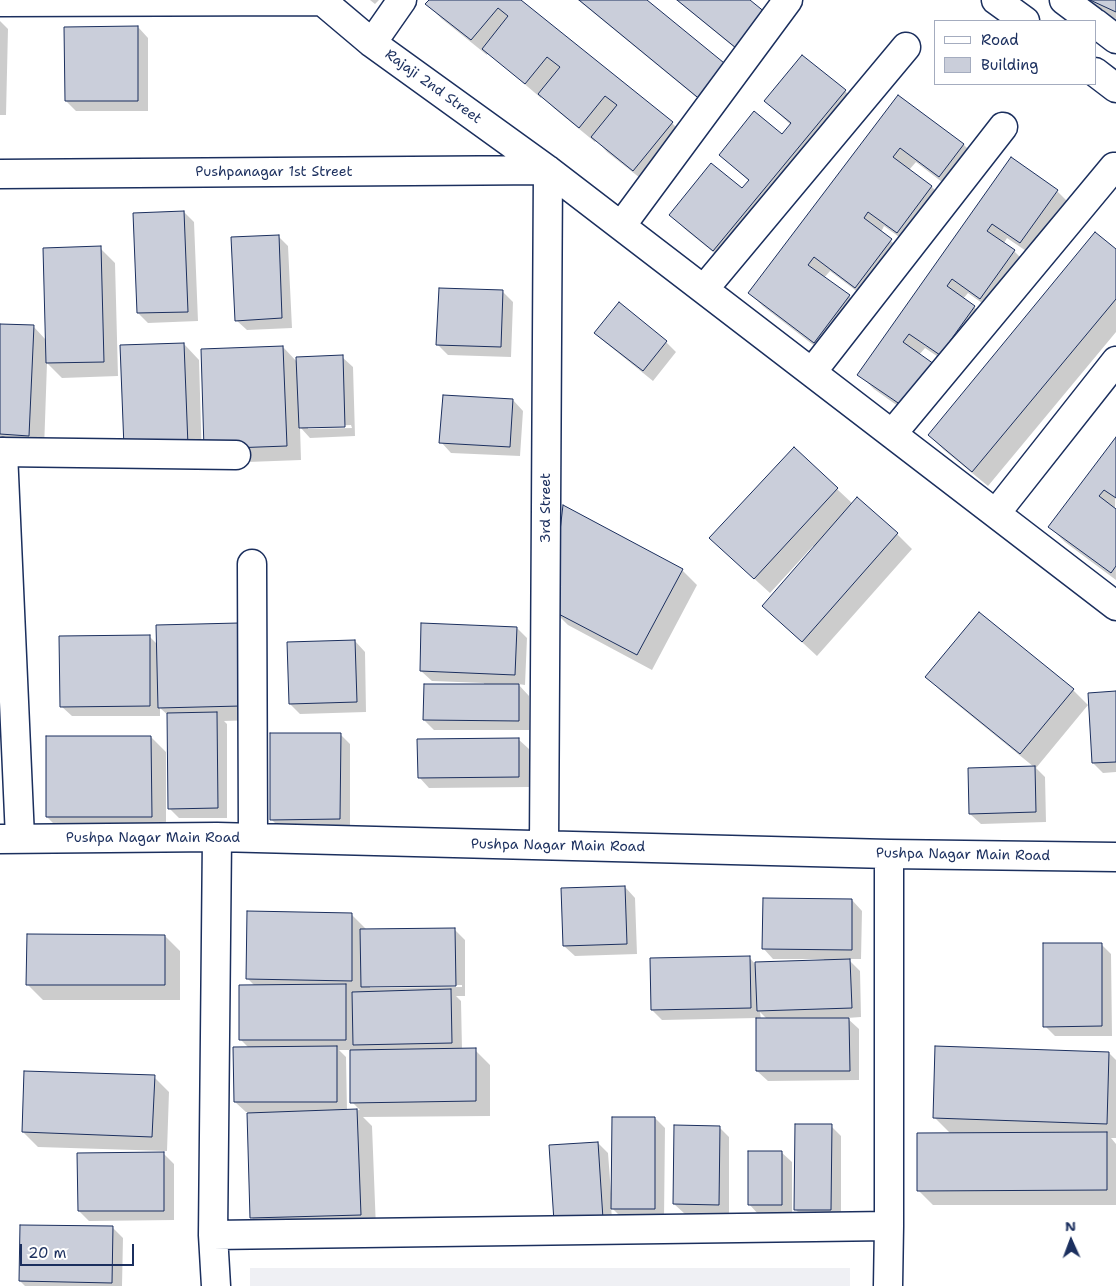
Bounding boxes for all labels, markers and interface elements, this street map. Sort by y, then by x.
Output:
legend [934,20,1096,85]
text: Road [981,30,1019,50]
street label: Rajaji 2nd Street [381,46,485,128]
text: Building [981,55,1038,75]
street label: Pushpanagar 1st Street [195,164,353,180]
street label: 3rd Street [538,473,554,543]
street label: Pushpa Nagar Main Road [66,830,240,846]
street label: Pushpa Nagar Main Road [471,836,645,856]
street label: Pushpa Nagar Main Road [876,845,1050,865]
north arrow [1046,1216,1096,1266]
text: N [1065,1217,1076,1235]
scale bar [22,1234,136,1266]
text: 20 m [28,1243,67,1263]

